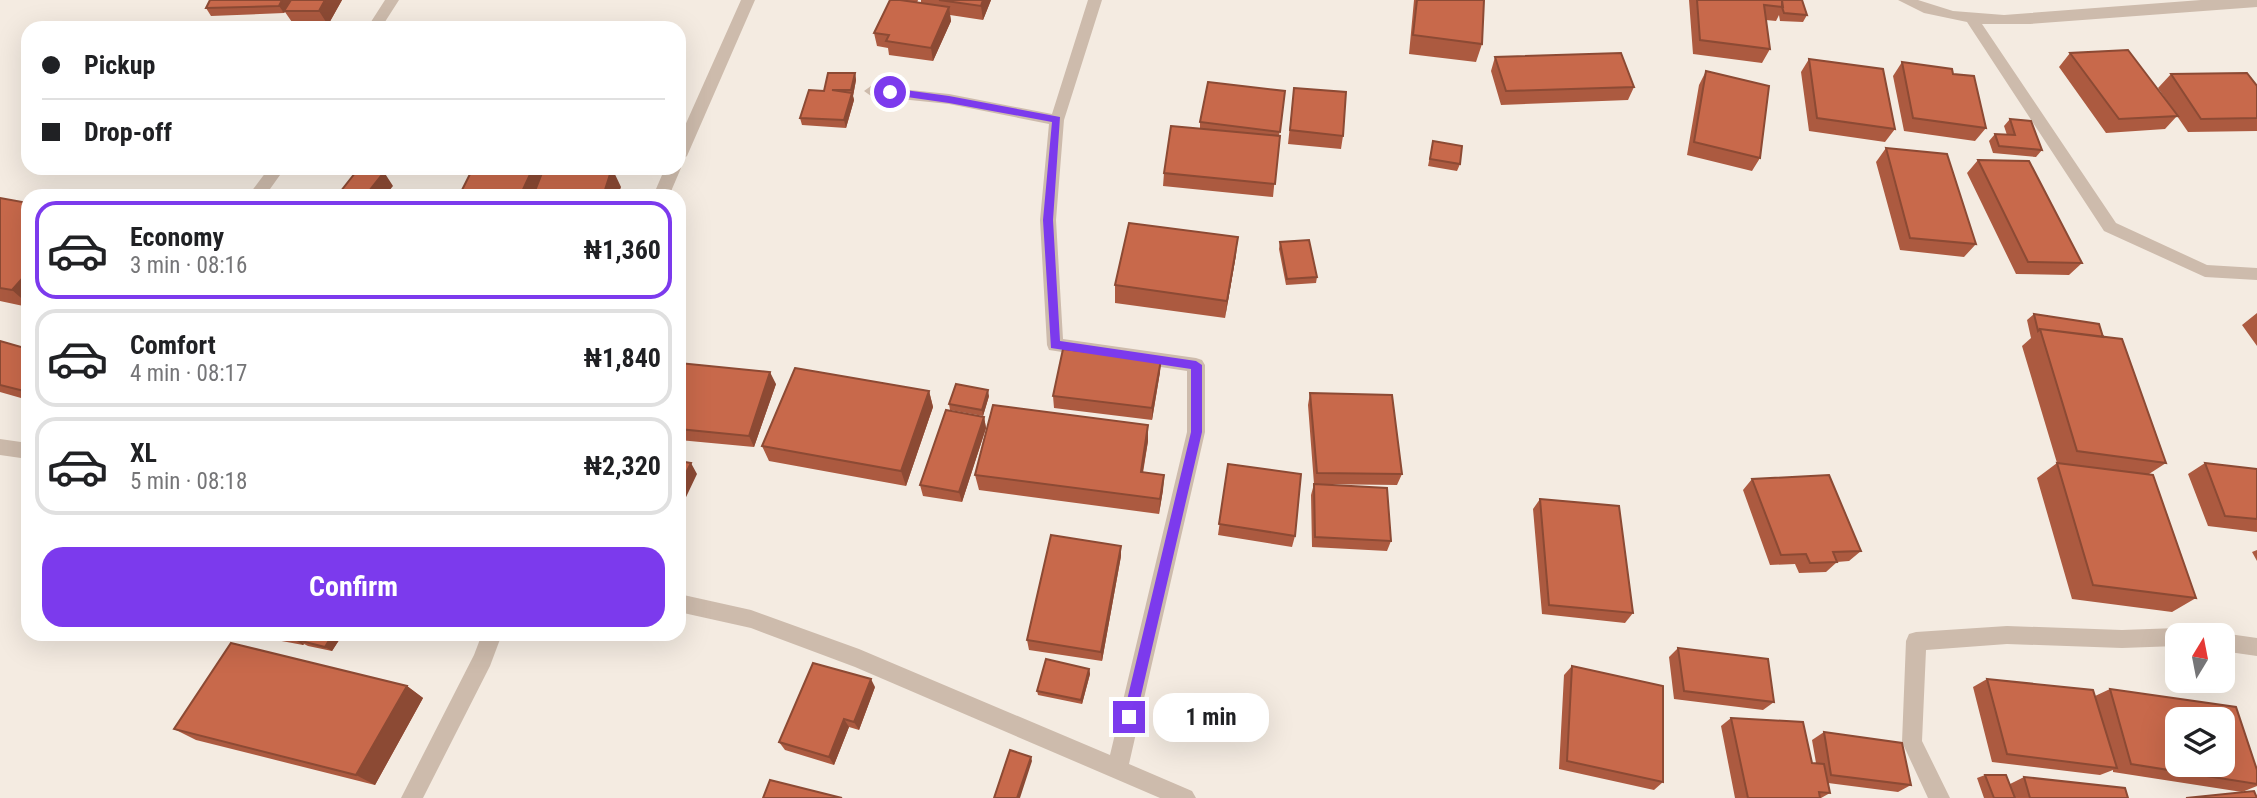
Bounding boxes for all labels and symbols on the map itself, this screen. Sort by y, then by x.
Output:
route start [874,76,906,108]
north arrow [2165,623,2235,693]
callout: 1 min [1154,692,1269,742]
route end [1113,701,1145,733]

